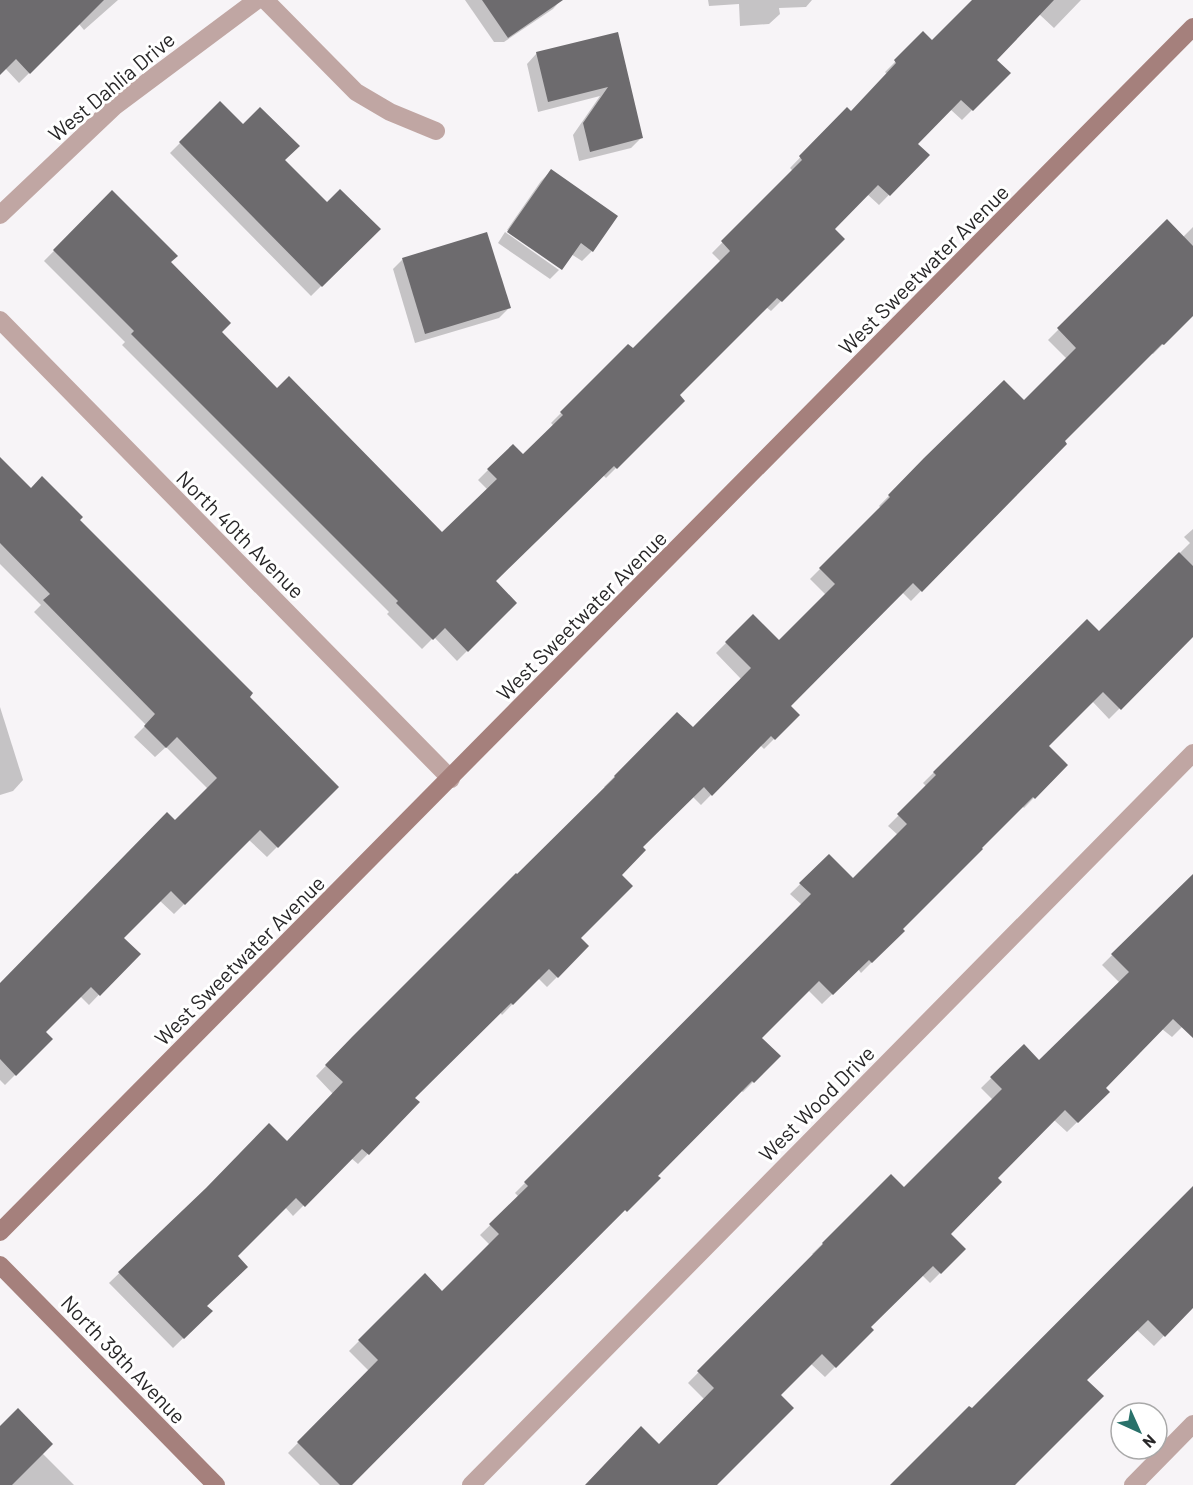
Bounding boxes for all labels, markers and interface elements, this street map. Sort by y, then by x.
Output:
street label: West Dahlia Drive [43,26,179,146]
street label: West Sweetwater Avenue [833,179,1013,359]
street label: North 40th Avenue [172,465,310,603]
street label: West Sweetwater Avenue [491,525,671,705]
street label: West Sweetwater Avenue [149,870,329,1050]
street label: West Wood Drive [753,1040,879,1166]
street label: North 39th Avenue [57,1290,191,1428]
north arrow [1109,1401,1169,1461]
text: N [1139,1431,1160,1452]

